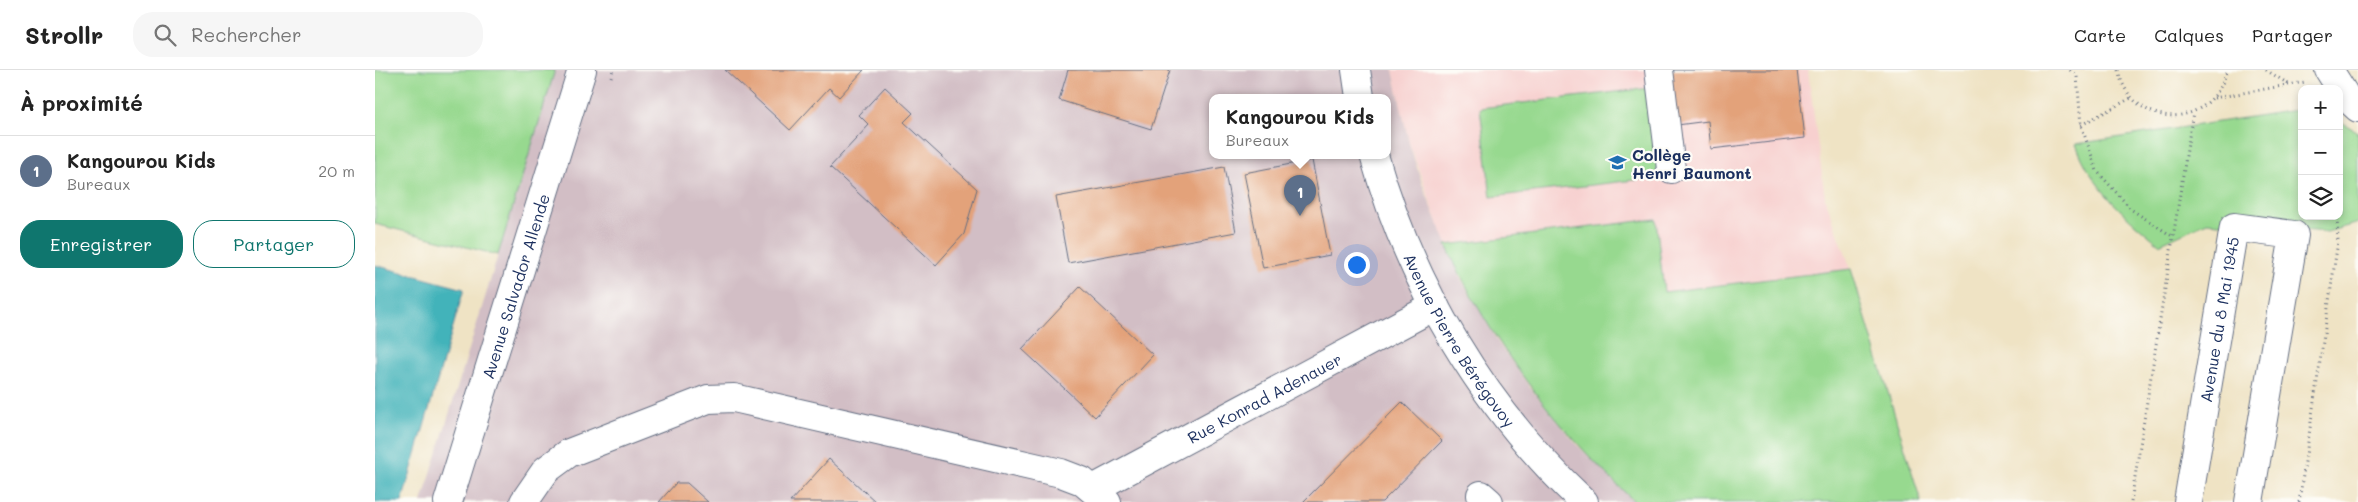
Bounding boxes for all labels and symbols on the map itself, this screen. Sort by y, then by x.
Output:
place label: Collège Henri Baumont [1632,144,1752,183]
school or university icon: Collège Henri Baumont [1608,153,1628,173]
pin: 1 [1284,175,1316,216]
street label: Avenue Salvador Allende [476,191,554,381]
street label: Avenue du 8 Mai 1945 [2194,235,2243,404]
street label: Avenue Pierre Bérégovoy [1400,250,1520,431]
your location [1344,252,1370,278]
street label: Rue Konrad Adenauer [1183,348,1345,447]

